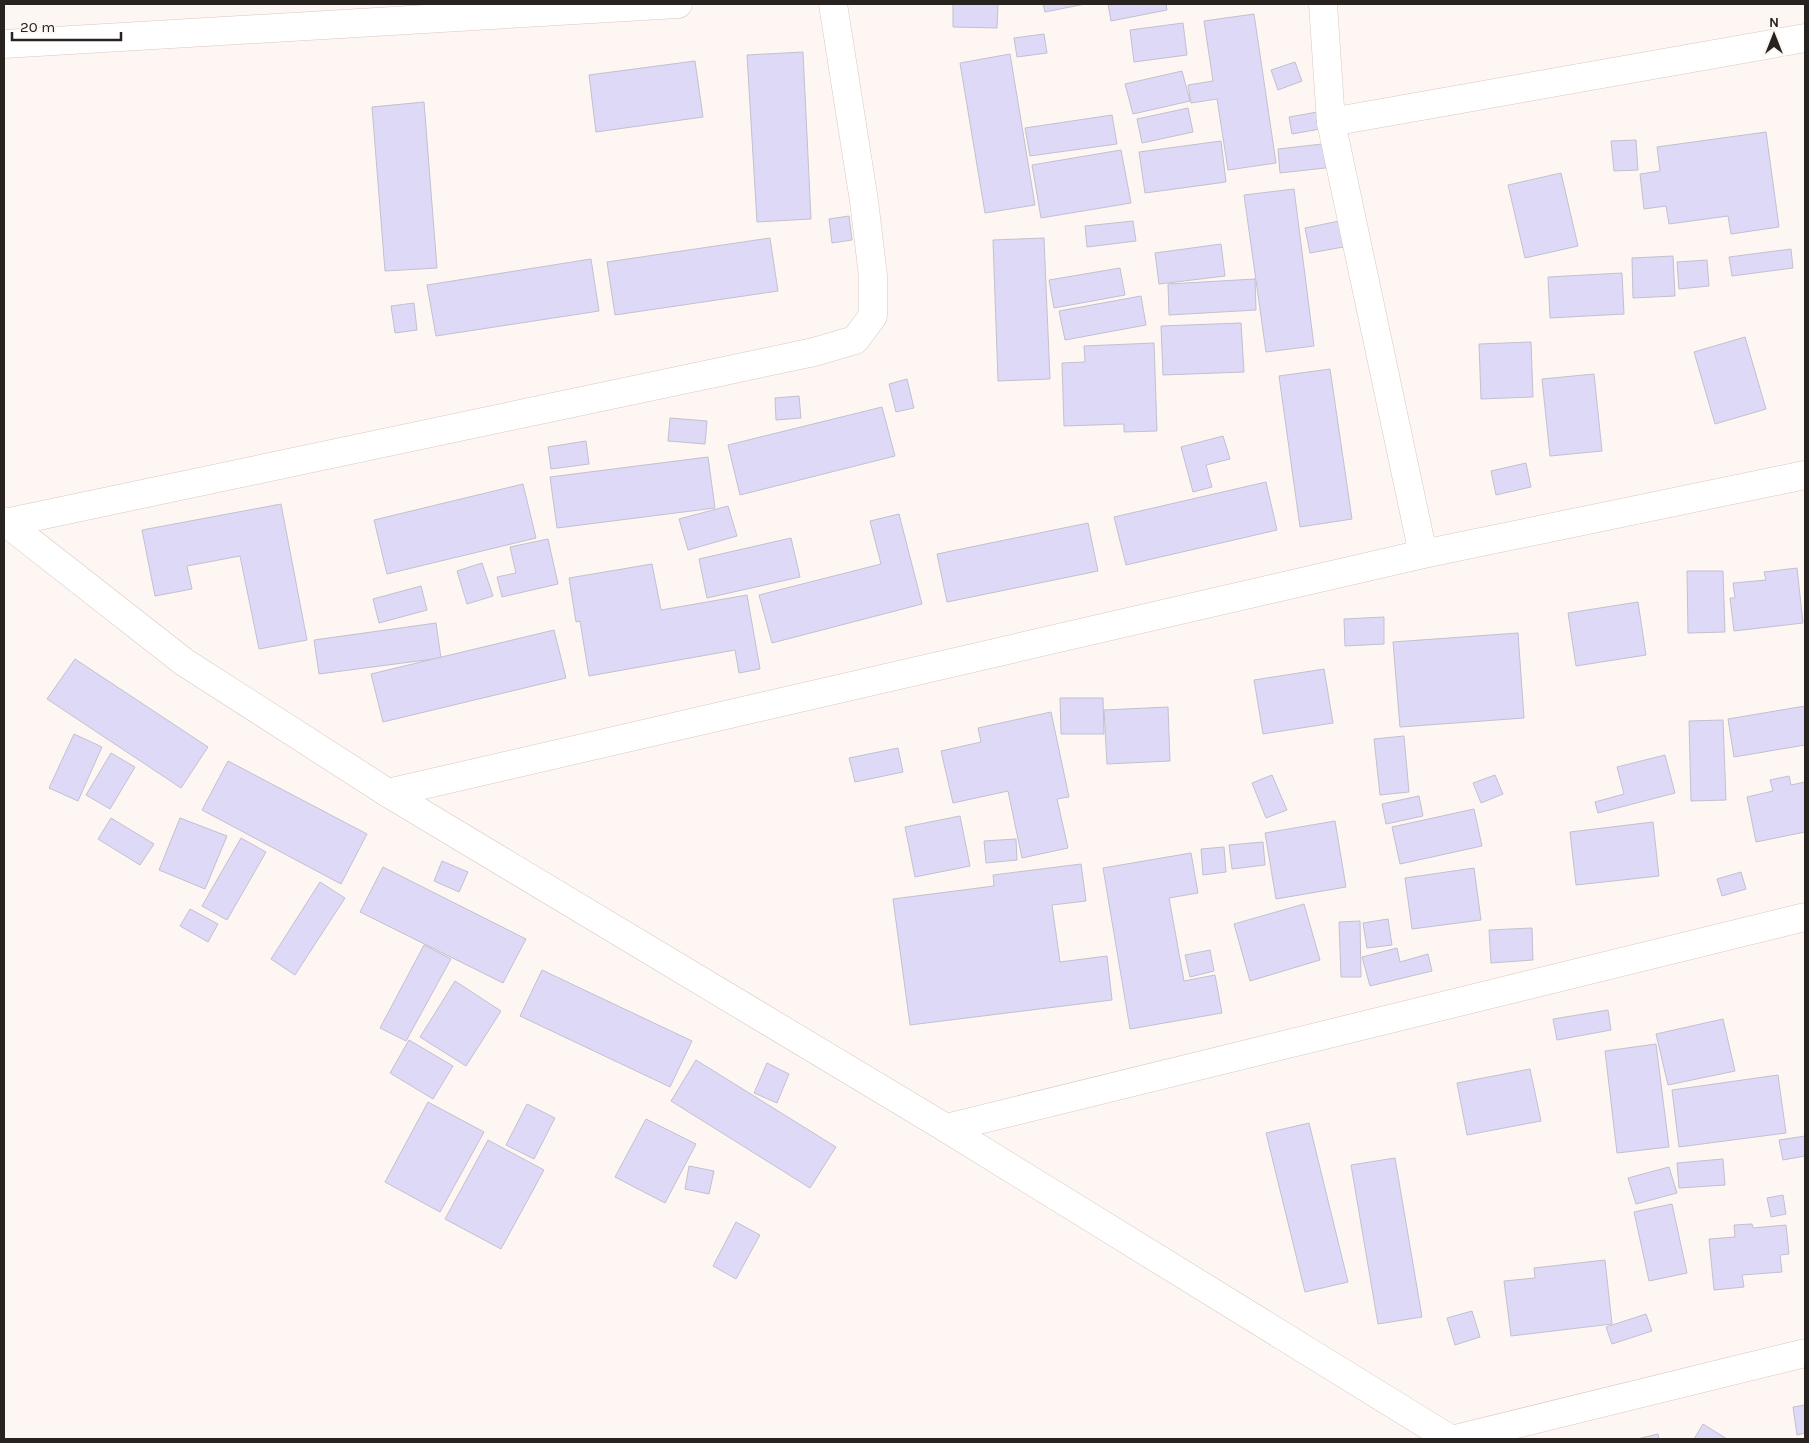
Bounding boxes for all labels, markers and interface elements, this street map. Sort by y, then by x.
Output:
scale bar [12,10,121,42]
north arrow [1749,10,1799,60]
text: N [1769,14,1779,31]
text: 20 m [20,18,55,36]

